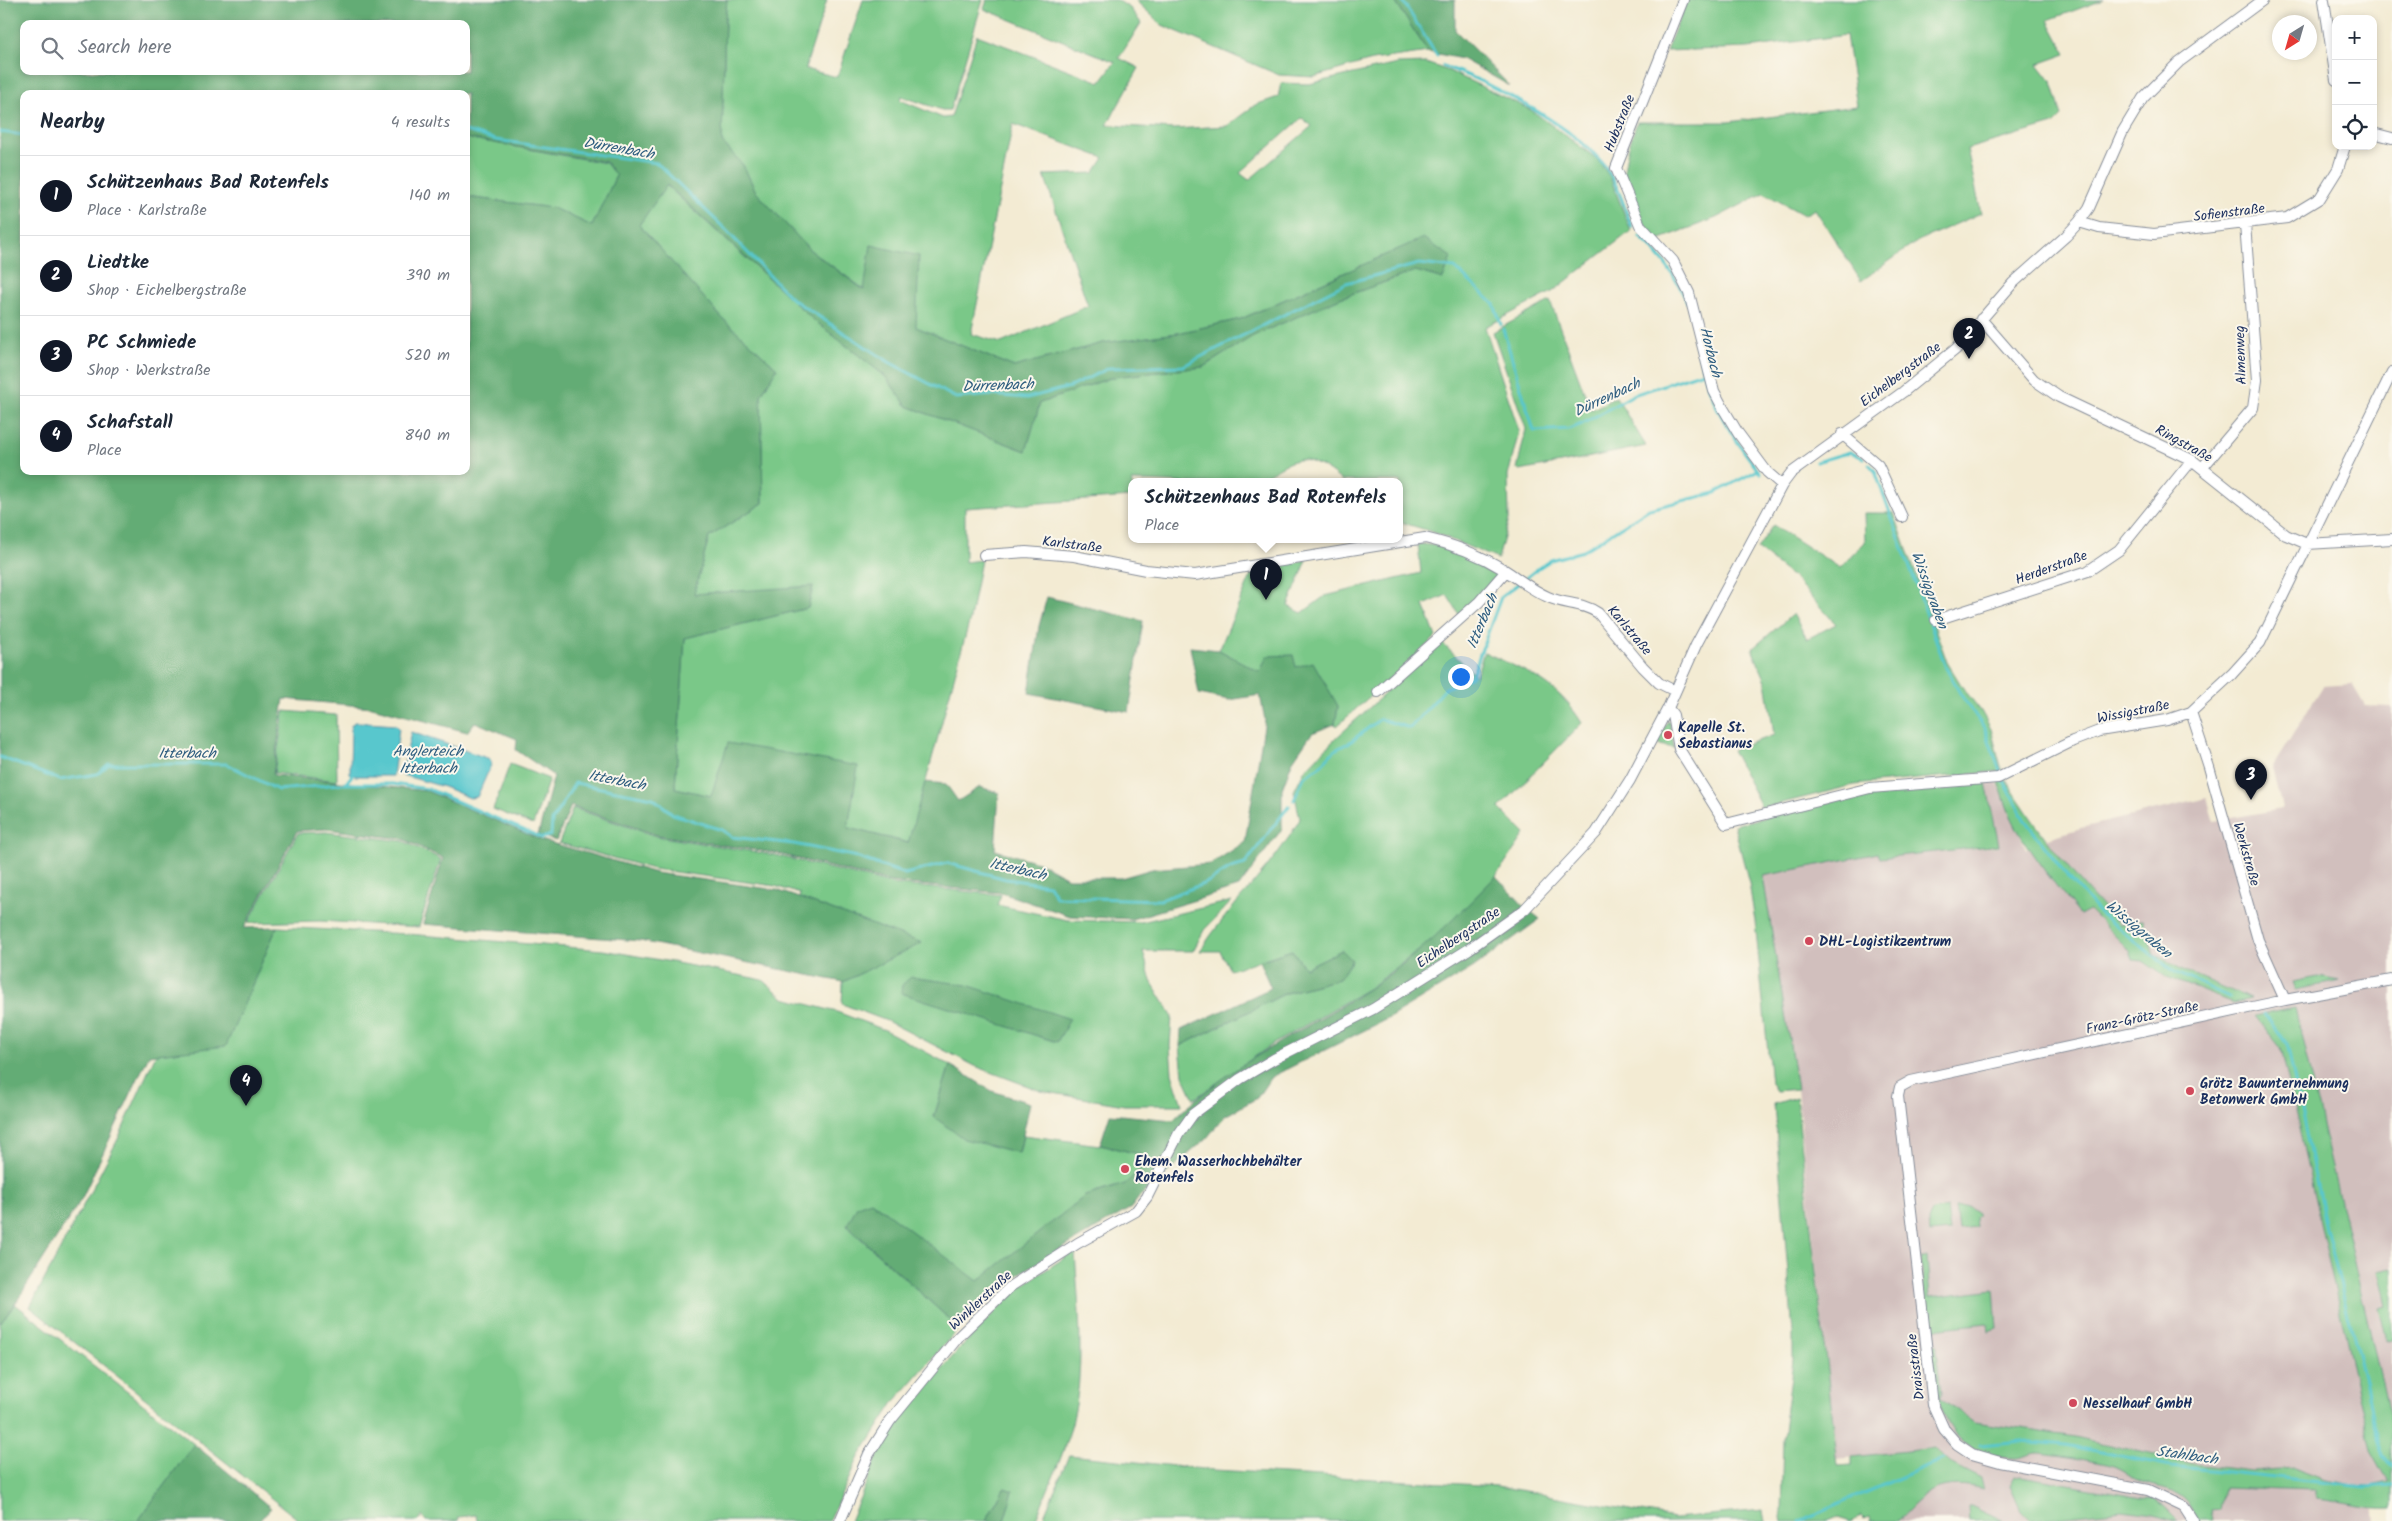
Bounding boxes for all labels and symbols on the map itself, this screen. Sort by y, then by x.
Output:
north arrow [2272,15,2317,60]
street label: Hubstraße [1598,91,1642,156]
water label: Dürrenbach [582,131,658,167]
street label: Sofienstraße [2192,198,2267,228]
pin: 2 [1953,318,1985,359]
water label: Horbach [1692,324,1728,382]
street label: Almenweg [2229,325,2253,385]
street label: Eichelbergstraße [1855,336,1947,413]
water label: Dürrenbach [1570,371,1647,424]
water label: Dürrenbach [962,373,1036,399]
street label: Ringstraße [2151,419,2217,469]
street label: Karlstraße [1041,530,1104,560]
street label: Herderstraße [2012,544,2091,591]
water label: Wissiggraben [1904,548,1954,633]
pin: 1 [1250,559,1282,600]
water label: Itterbach [1461,588,1506,653]
street label: Karlstraße [1602,601,1657,661]
your location [1448,664,1474,690]
street label: Wissigstraße [2095,694,2172,730]
place label: Kapelle St. Sebastianus [1678,717,1753,755]
marker: Kapelle St. Sebastianus [1662,729,1674,741]
water label: Anglerteich Itterbach [393,740,465,781]
water label: Itterbach [158,742,218,766]
pin: 3 [2235,759,2267,800]
water label: Itterbach [586,764,649,799]
street label: Werkstraße [2226,820,2266,889]
water label: Itterbach [987,852,1050,889]
water label: Wissiggraben [2100,895,2178,965]
street label: Eichelbergstraße [1412,901,1505,974]
place label: DHL-Logistikzentrum [1819,931,1952,953]
marker: DHL-Logistikzentrum [1803,935,1815,947]
street label: Franz-Grötz-Straße [2084,995,2201,1041]
pin: 4 [230,1065,262,1106]
place label: Grötz Bauunternehmung Betonwerk GmbH [2200,1073,2349,1111]
marker: Grötz Bauunternehmung Betonwerk GmbH [2184,1085,2196,1097]
place label: Ehem. Wasserhochbehälter Rotenfels [1135,1151,1302,1189]
marker: Ehem. Wasserhochbehälter Rotenfels [1119,1163,1131,1175]
street label: Winklerstraße [944,1265,1018,1336]
street label: Draisstraße [1901,1332,1931,1401]
place label: Nesselhauf GmbH [2083,1393,2192,1415]
marker: Nesselhauf GmbH [2067,1397,2079,1409]
water label: Stahlbach [2154,1440,2221,1472]

